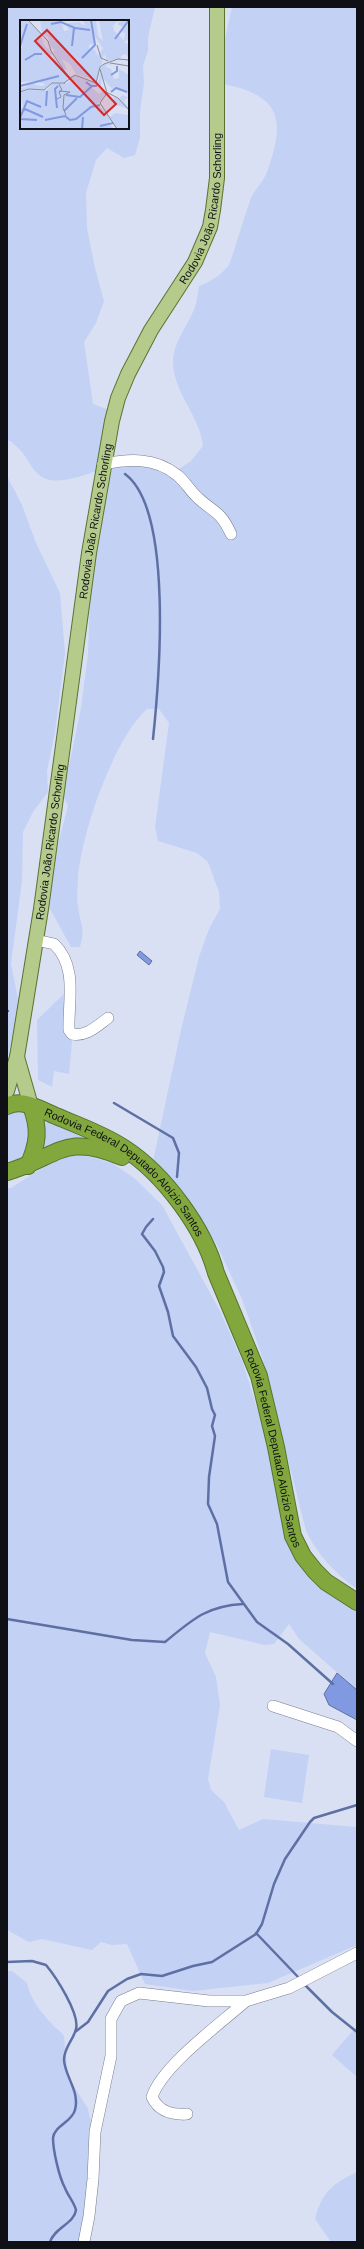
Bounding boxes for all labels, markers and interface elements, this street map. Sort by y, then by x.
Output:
inset map [20,20,129,129]
street label: Rodovia João Ricardo Schorling [177,133,223,286]
street label: Rodovia João Ricardo Schorling [77,443,114,600]
street label: Rodovia João Ricardo Schorling [33,763,66,921]
street label: Rodovia Federal Deputado Aloízio Santos [43,1106,206,1239]
street label: Rodovia Federal Deputado Aloízio Santos [242,1347,304,1550]

